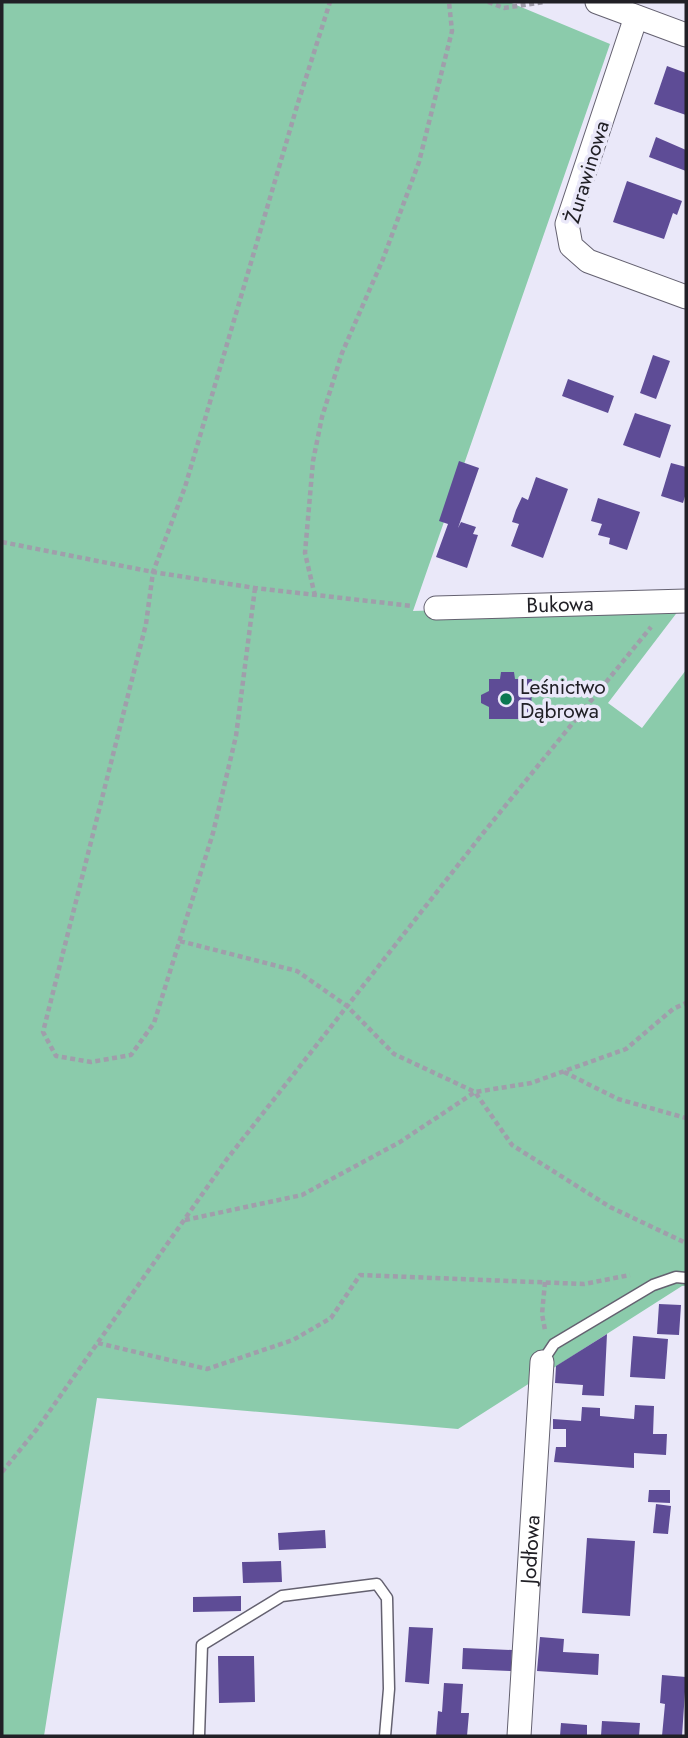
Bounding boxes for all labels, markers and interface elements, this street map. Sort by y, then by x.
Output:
street label: Żurawinowa [557,117,617,227]
street label: Bukowa [526,589,594,620]
place label: Leśnictwo Dąbrowa [520,672,606,726]
marker: Leśnictwo Dąbrowa [498,691,514,707]
street label: Jodłowa [513,1514,548,1588]

